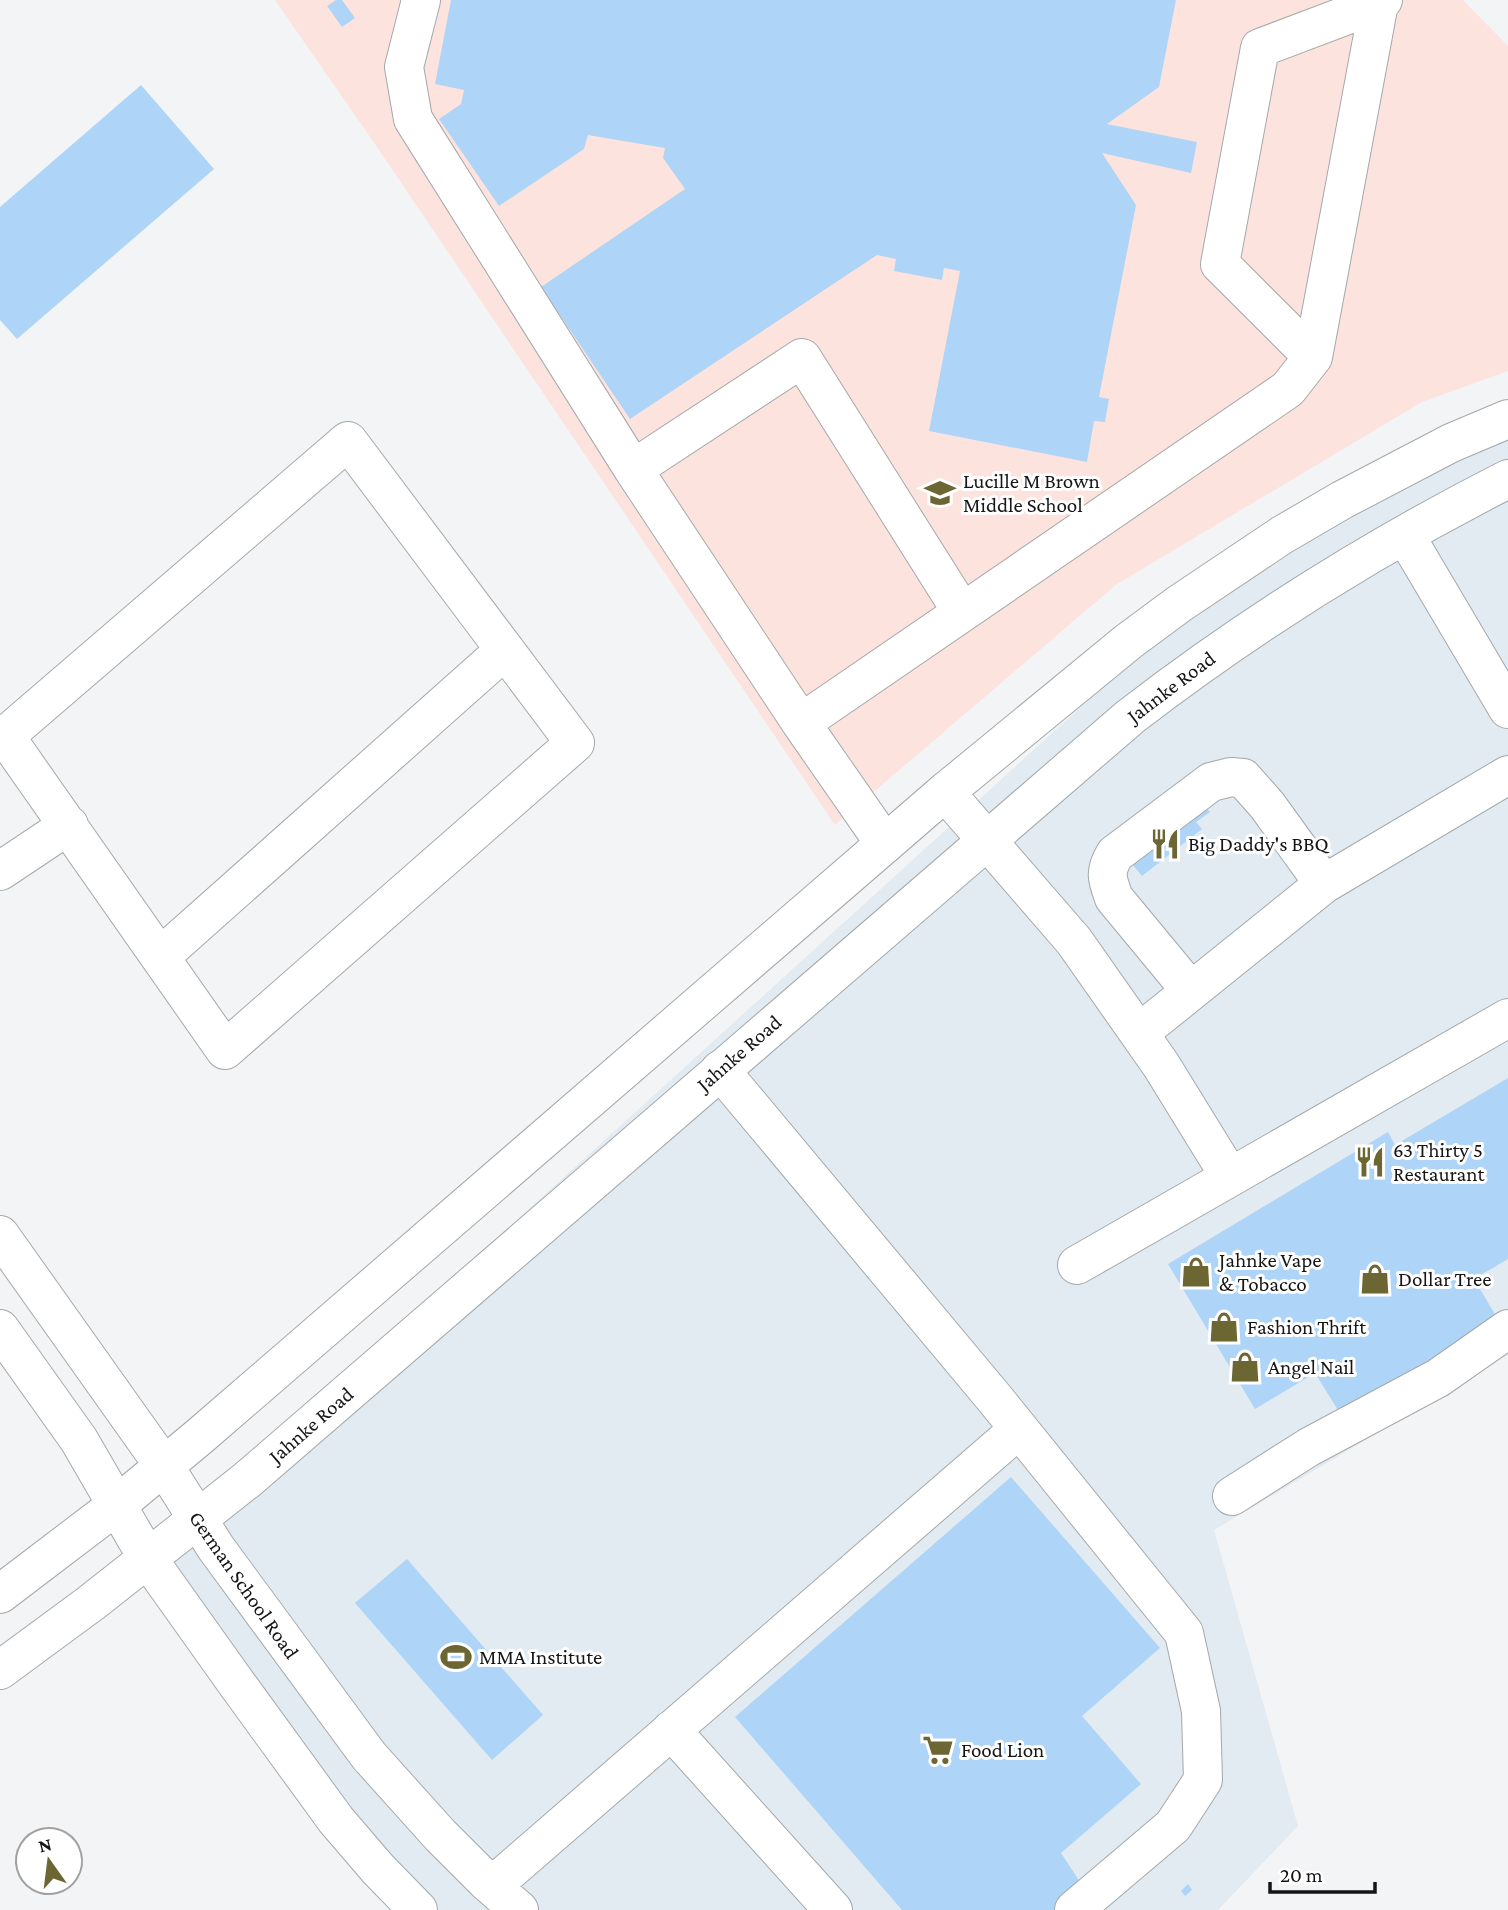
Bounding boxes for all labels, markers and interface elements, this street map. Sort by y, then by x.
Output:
place label: Lucille M Brown Middle School [963,469,1100,517]
school or university icon: Lucille M Brown Middle School [923,476,957,510]
street label: Jahnke Road [1121,646,1220,729]
restaurant icon: Big Daddy's BBQ [1148,827,1182,861]
place label: Big Daddy's BBQ [1188,832,1330,856]
street label: Jahnke Road [690,1010,786,1098]
place label: 63 Thirty 5 Restaurant [1393,1138,1486,1186]
restaurant icon: 63 Thirty 5 Restaurant [1353,1145,1387,1179]
place label: Jahnke Vape & Tobacco [1217,1248,1322,1296]
shop icon: Jahnke Vape & Tobacco [1179,1255,1213,1289]
shop icon: Dollar Tree [1358,1262,1392,1296]
place label: Dollar Tree [1398,1267,1491,1291]
shop icon: Fashion Thrift [1207,1310,1241,1344]
place label: Fashion Thrift [1247,1315,1367,1339]
shop icon: Angel Nail [1228,1350,1262,1384]
place label: Angel Nail [1268,1355,1354,1379]
street label: Jahnke Road [262,1382,358,1470]
street label: German School Road [184,1507,304,1663]
sports icon: MMA Institute [439,1640,473,1674]
place label: MMA Institute [479,1645,602,1669]
supermarket icon: Food Lion [921,1733,955,1767]
place label: Food Lion [961,1738,1044,1762]
north arrow [14,1826,84,1896]
text: N [36,1833,54,1857]
scale bar [1270,1850,1375,1894]
text: 20 m [1280,1863,1323,1887]

